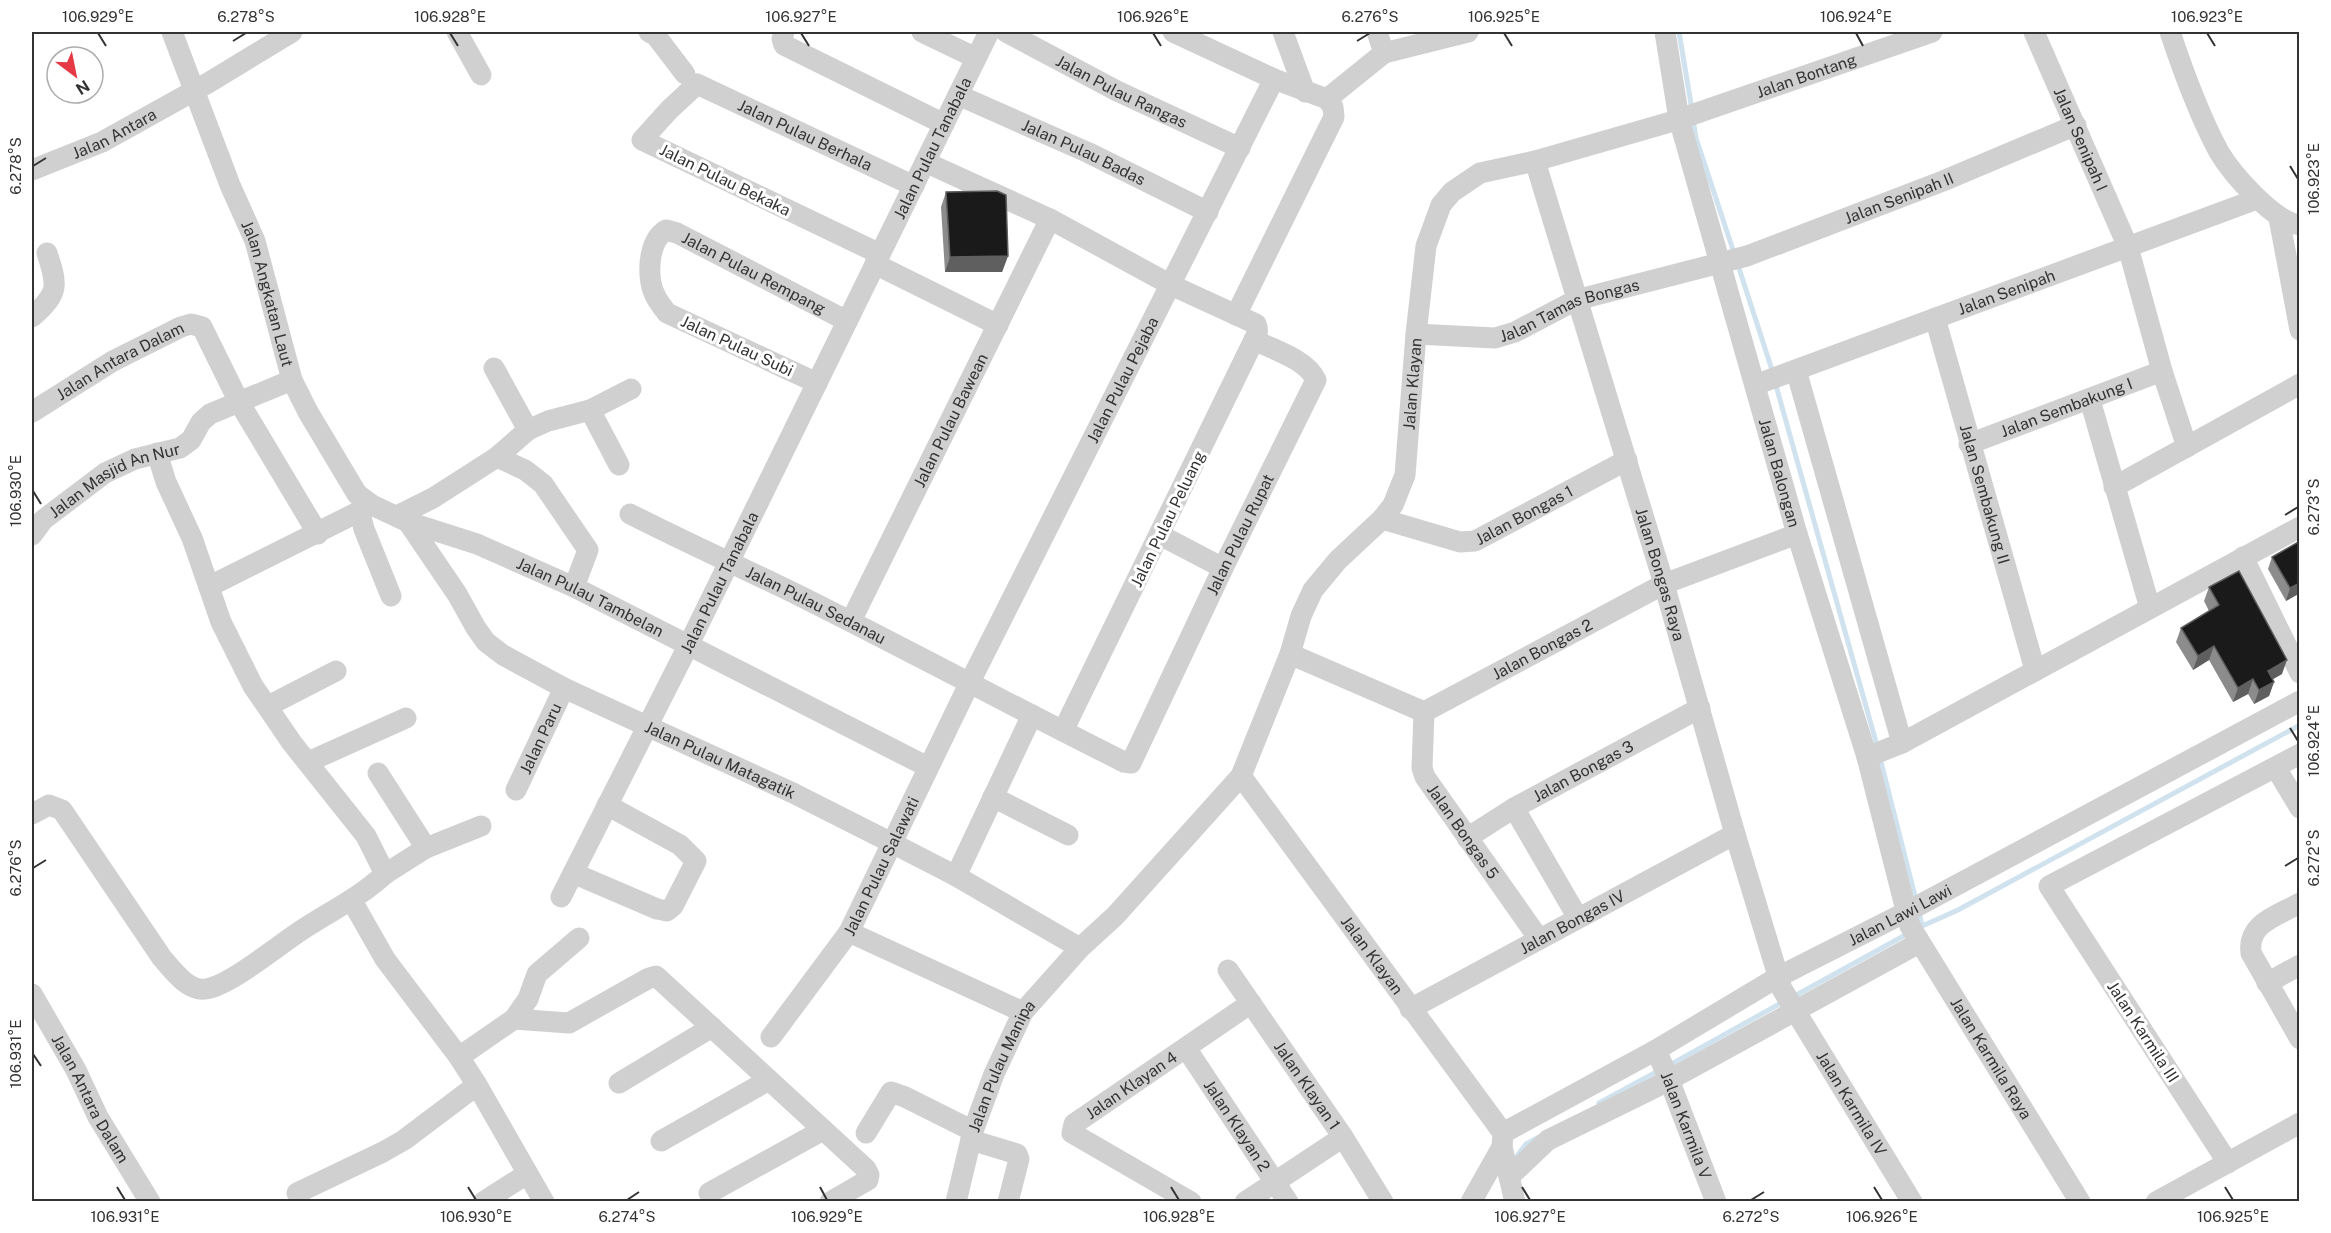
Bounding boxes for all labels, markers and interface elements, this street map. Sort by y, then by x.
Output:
text: 106.929°E [62,8,134,25]
text: 6.278°S [217,8,275,25]
text: 106.928°E [414,8,486,25]
text: 106.927°E [765,8,837,25]
text: 106.926°E [1117,8,1189,25]
text: 6.276°S [1342,8,1399,25]
text: 106.925°E [1468,8,1540,25]
text: 106.924°E [1820,8,1892,25]
text: 106.923°E [2171,8,2243,25]
north arrow [45,45,105,105]
street label: Jalan Bontang [1754,49,1859,101]
street label: Jalan Pulau Rangas [1053,51,1190,132]
street label: Jalan Pulau Tanabala [889,74,975,222]
text: N [72,76,93,99]
street label: Jalan Senipah I [2050,85,2112,194]
street label: Jalan Pulau Berhala [735,95,875,175]
street label: Jalan Antara [69,104,160,162]
street label: Jalan Pulau Badas [1019,115,1149,189]
text: 6.278°S [7,137,24,195]
street label: Jalan Pulau Bekaka [656,140,794,220]
text: 106.923°E [2305,143,2322,215]
street label: Jalan Senipah II [1842,168,1956,227]
street label: Jalan Angkatan Laut [238,217,298,369]
street label: Jalan Pulau Rempang [679,228,829,318]
street label: Jalan Senipah [1955,265,2058,319]
street label: Jalan Tamas Bongas [1497,275,1641,346]
street label: Jalan Pulau Subi [678,312,796,380]
street label: Jalan Pulau Pejaba [1083,314,1162,446]
street label: Jalan Antara Dalam [53,318,187,404]
street label: Jalan Klayan [1399,337,1425,431]
street label: Jalan Pulau Bawean [909,350,991,490]
street label: Jalan Sembakung I [1998,374,2135,441]
street label: Jalan Balongan [1755,416,1804,529]
street label: Jalan Sembakung II [1956,422,2014,566]
street label: Jalan Masjid An Nur [45,439,182,522]
street label: Jalan Pulau Peluang [1127,448,1209,590]
text: 106.930°E [7,455,24,527]
street label: Jalan Pulau Rupat [1202,471,1278,598]
text: 6.273°S [2305,478,2322,536]
street label: Jalan Bongas 1 [1472,481,1576,549]
street label: Jalan Bongas Raya [1632,505,1689,643]
street label: Jalan Pulau Tanabala [676,508,762,657]
street label: Jalan Pulau Tambelan [514,553,667,641]
street label: Jalan Pulau Sedanau [743,562,889,648]
street label: Jalan Bongas 2 [1489,614,1596,683]
street label: Jalan Paru [515,700,565,777]
text: 106.924°E [2305,705,2322,777]
street label: Jalan Pulau Matagatik [642,717,799,802]
street label: Jalan Bongas 3 [1529,736,1637,806]
street label: Jalan Bongas 5 [1423,780,1503,882]
street label: Jalan Pulau Salawati [839,794,923,939]
text: 6.272°S [2305,830,2322,887]
text: 6.276°S [7,840,24,897]
street label: Jalan Lawi Lawi [1845,880,1955,949]
street label: Jalan Bongas IV [1516,886,1628,958]
street label: Jalan Klayan [1337,912,1407,998]
street label: Jalan Karmila III [2103,978,2183,1086]
street label: Jalan Karmila Raya [1947,994,2036,1123]
street label: Jalan Pulau Manipa [964,996,1039,1135]
text: 106.931°E [7,1020,24,1088]
street label: Jalan Antara Dalam [48,1031,133,1166]
street label: Jalan Klayan 1 [1270,1037,1344,1133]
street label: Jalan Klayan 4 [1082,1047,1180,1123]
street label: Jalan Karmila IV [1813,1048,1891,1159]
street label: Jalan Karmila V [1657,1068,1716,1182]
street label: Jalan Klayan 2 [1200,1076,1275,1175]
text: 106.931°E [91,1208,159,1225]
text: 106.930°E [440,1208,512,1225]
text: 6.274°S [599,1208,656,1225]
text: 106.929°E [791,1208,863,1225]
text: 106.928°E [1143,1208,1215,1225]
text: 106.927°E [1494,1208,1566,1225]
text: 6.272°S [1723,1208,1780,1225]
text: 106.926°E [1846,1208,1918,1225]
text: 106.925°E [2197,1208,2269,1225]

